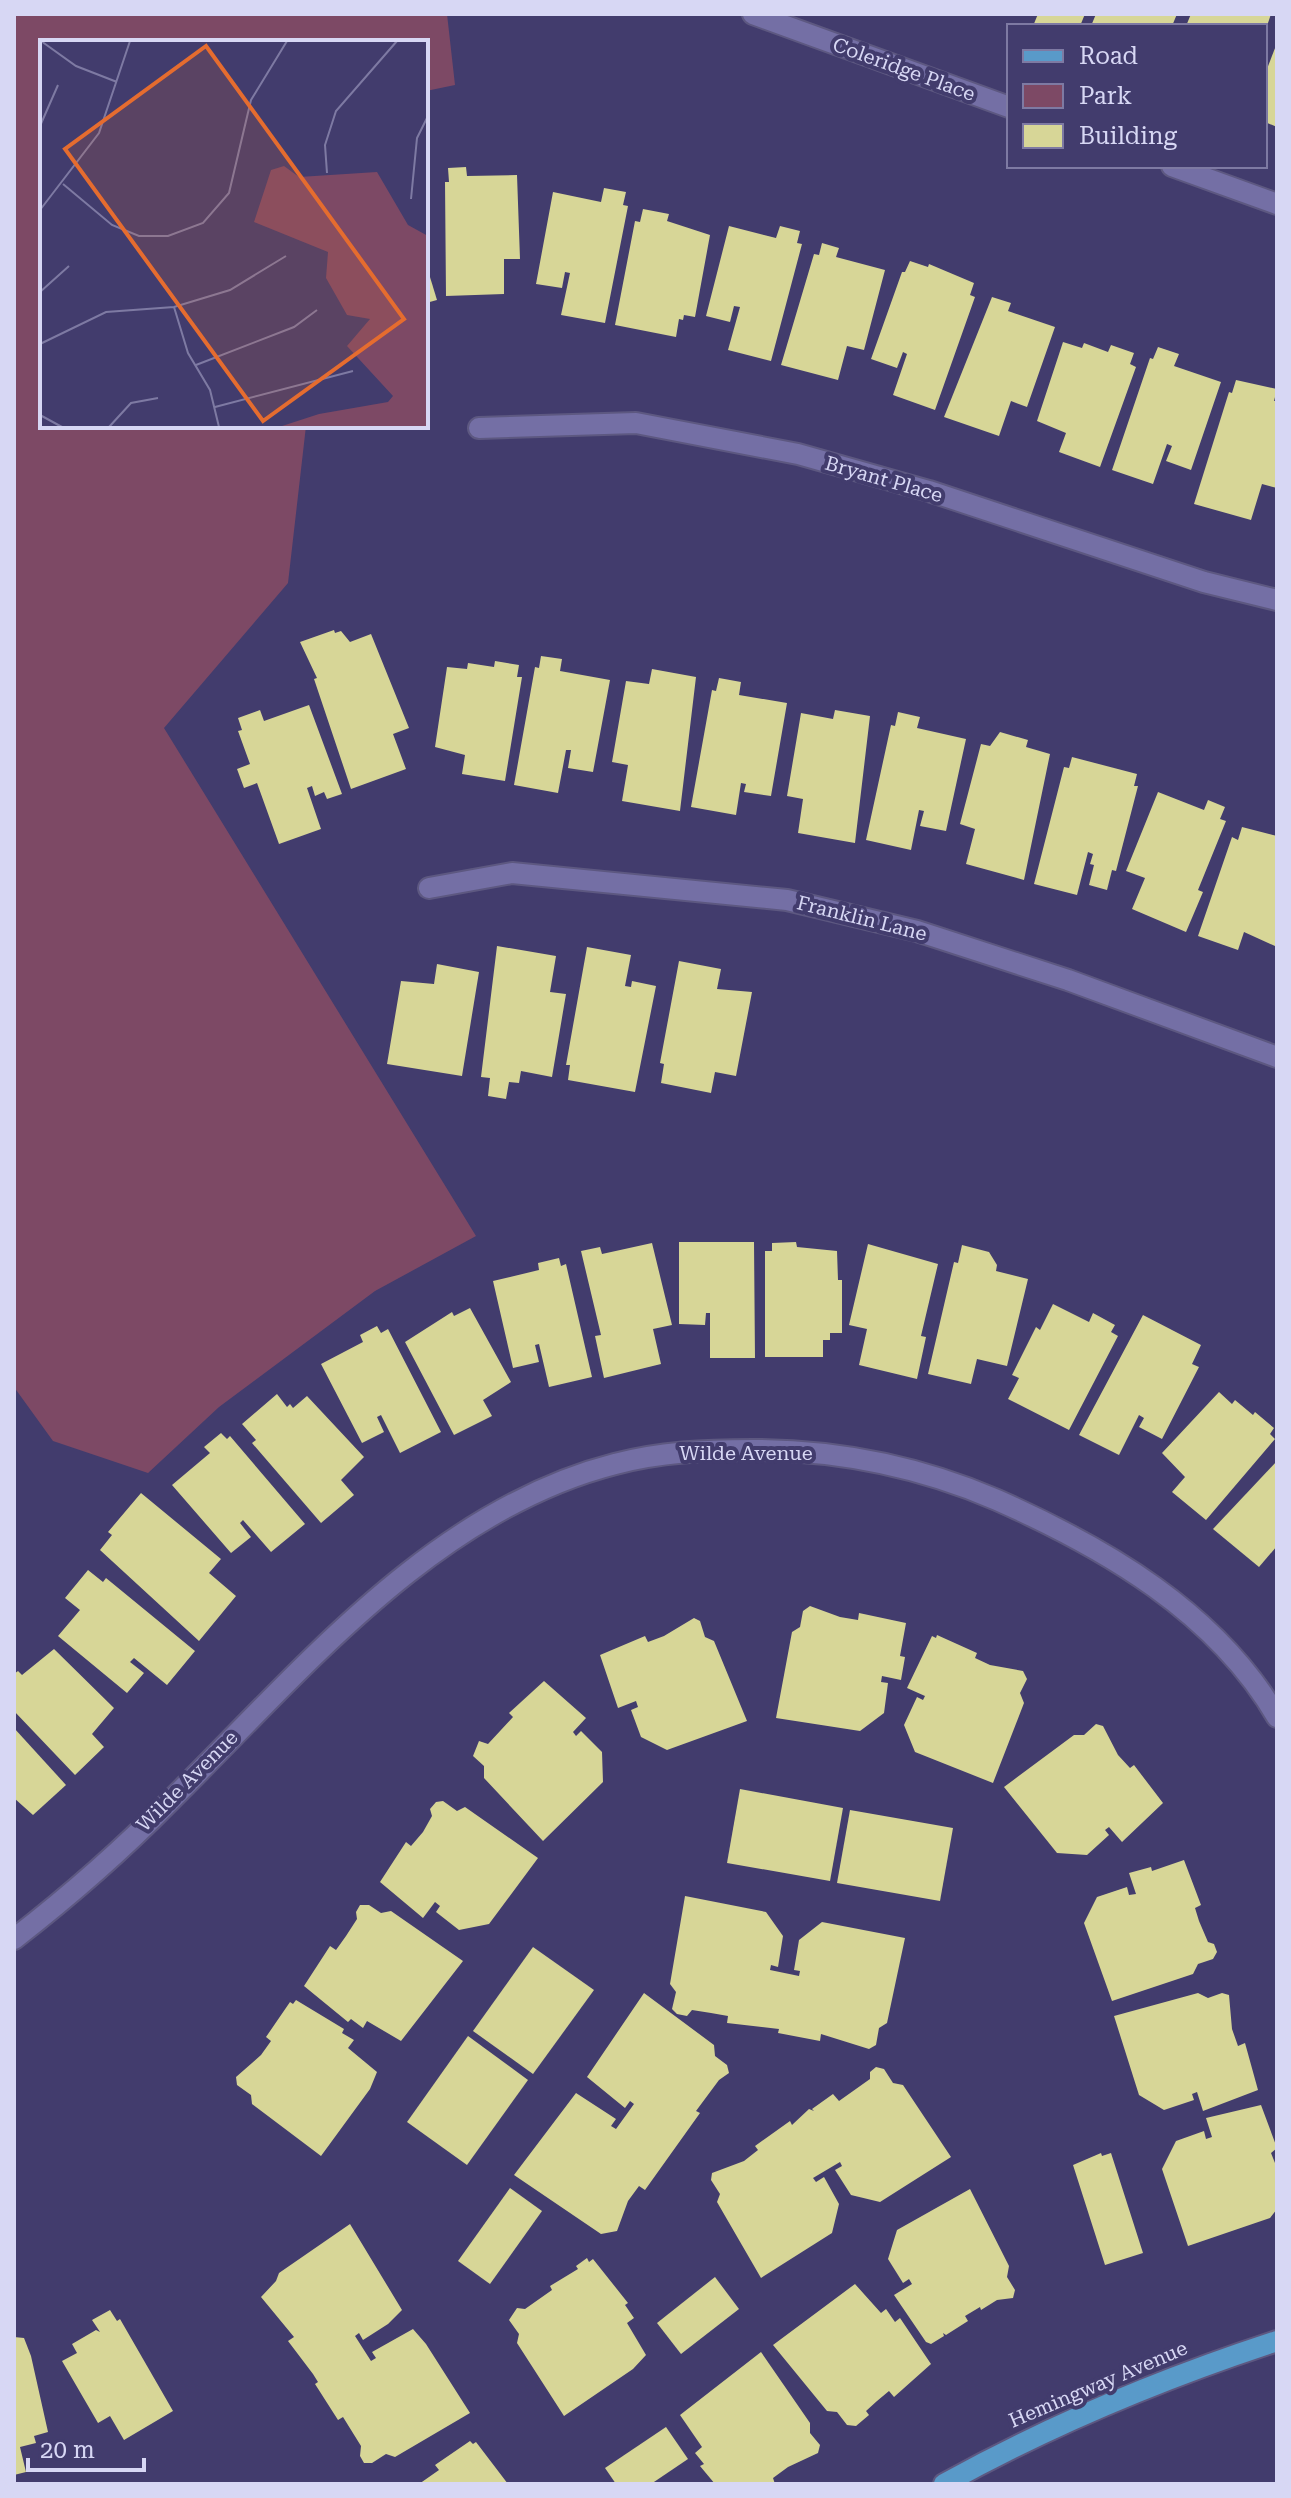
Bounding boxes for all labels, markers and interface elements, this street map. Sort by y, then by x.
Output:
legend [1007,24,1267,168]
street label: Coleridge Place [829,32,979,106]
inset map [40,40,428,428]
text: Road [1079,42,1138,70]
text: Park [1079,82,1132,110]
text: Building [1079,122,1177,150]
street label: Bryant Place [822,451,946,507]
street label: Franklin Lane [794,890,930,946]
street label: Wilde Avenue [679,1441,813,1465]
street label: Wilde Avenue [131,1725,243,1837]
street label: Hemingway Avenue [1005,2335,1191,2432]
scale bar [28,2422,144,2472]
text: 20 m [40,2436,95,2464]

